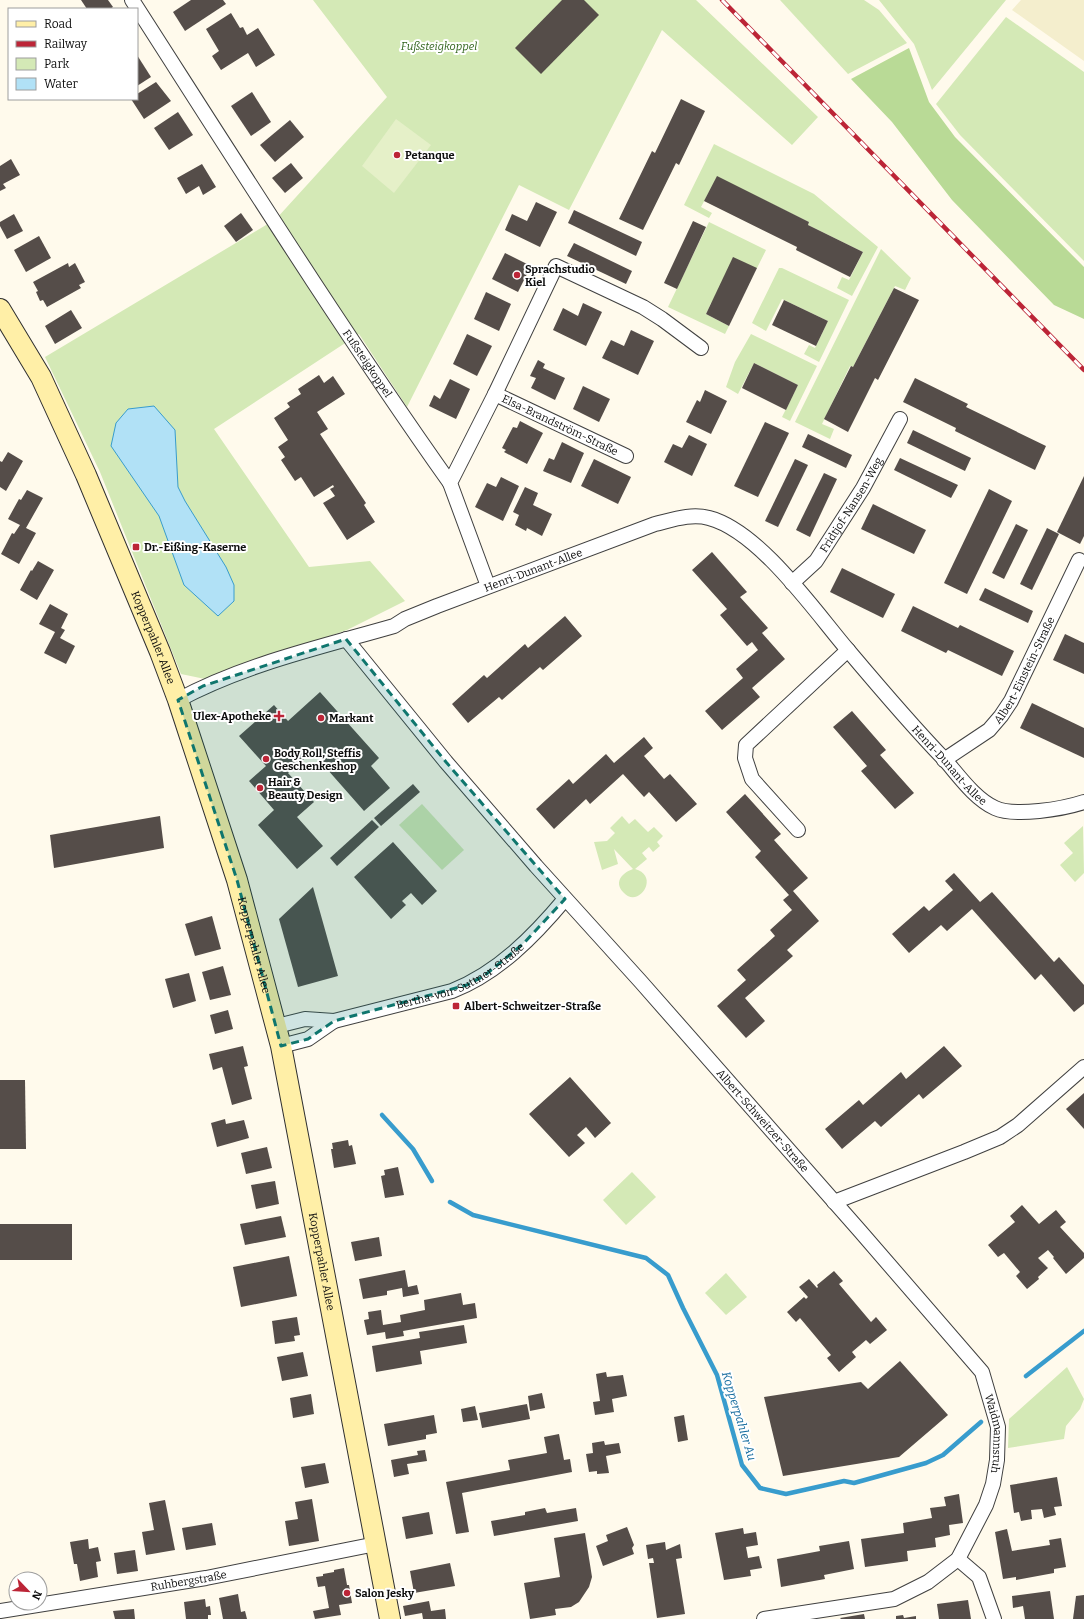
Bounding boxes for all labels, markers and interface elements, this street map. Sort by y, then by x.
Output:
legend [8,8,138,100]
text: Road [44,17,72,31]
text: Railway [44,37,88,51]
park label: Fußsteigkoppel [401,40,477,53]
text: Park [44,57,70,71]
text: Water [44,77,79,91]
place label: Petanque [405,149,455,162]
marker: Petanque [392,150,402,160]
place label: Sprachstudio Kiel [525,263,595,289]
marker: Sprachstudio Kiel [512,270,522,280]
street label: Fußsteigkoppel [340,327,395,400]
street label: Elsa-Brandström-Straße [500,392,620,458]
street label: Fridtjof-Nansen-Weg [817,455,885,555]
place label: Dr.-Eißing-Kaserne [144,541,246,554]
marker: Dr.-Eißing-Kaserne [131,542,141,552]
street label: Henri-Dunant-Allee [482,546,584,595]
street label: Kopperpahler Allee [128,589,177,686]
street label: Albert-Einstein-Straße [991,615,1058,727]
place label: Ulex-Apotheke [193,710,271,723]
marker: Ulex-Apotheke [274,711,284,721]
place label: Markant [329,712,374,725]
marker: Markant [316,713,326,723]
street label: Henri-Dunant-Allee [909,723,989,808]
place label: Body Roll, Steffis Geschenkeshop [274,747,362,773]
marker: Body Roll, Steffis Geschenkeshop [261,754,271,764]
place label: Hair & Beauty Design [268,776,343,802]
marker: Hair & Beauty Design [255,783,265,793]
street label: Kopperpahler Allee [235,895,273,995]
street label: Bertha-von-Suttner-Straße [395,941,527,1012]
place label: Albert-Schweitzer-Straße [464,1000,601,1013]
marker: Albert-Schweitzer-Straße [451,1001,461,1011]
street label: Albert-Schweitzer-Straße [714,1067,811,1175]
street label: Kopperpahler Allee [306,1212,337,1312]
water label: Kopperpahler Au [719,1370,759,1462]
street label: Waidmannsruh [982,1393,1005,1474]
street label: Ruhbergstraße [150,1568,228,1594]
north arrow [8,1571,48,1611]
place label: Salon Jesky [355,1587,415,1600]
text: N [29,1588,44,1602]
marker: Salon Jesky [342,1588,352,1598]

